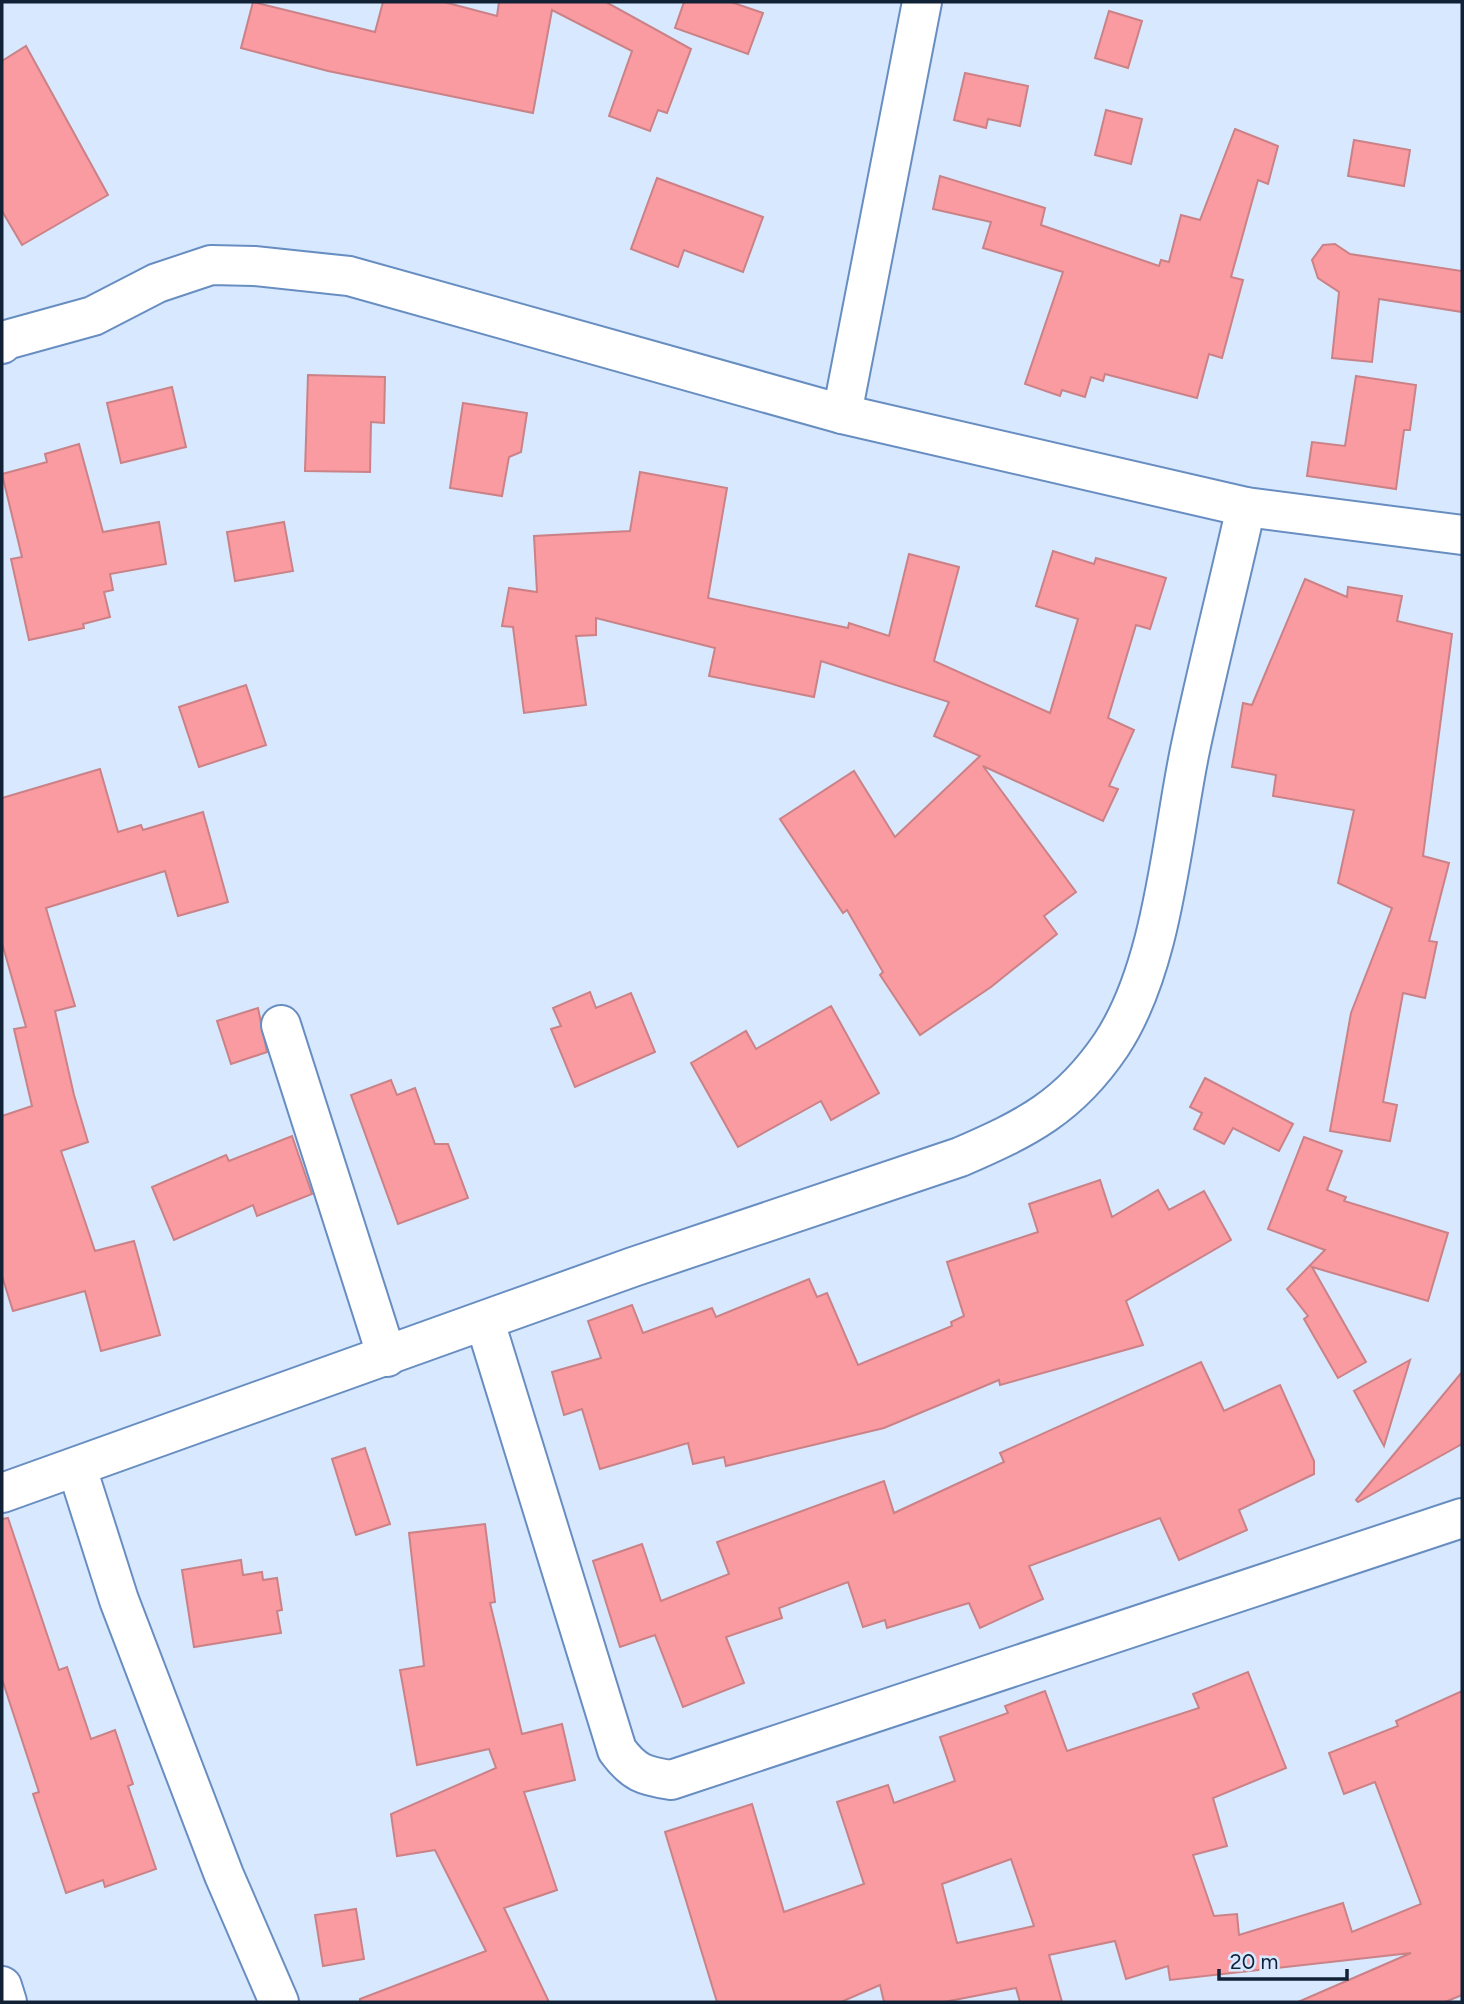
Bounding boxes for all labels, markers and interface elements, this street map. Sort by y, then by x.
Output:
scale bar [1219,1938,1347,1982]
text: 20 m [1230,1949,1278,1974]

